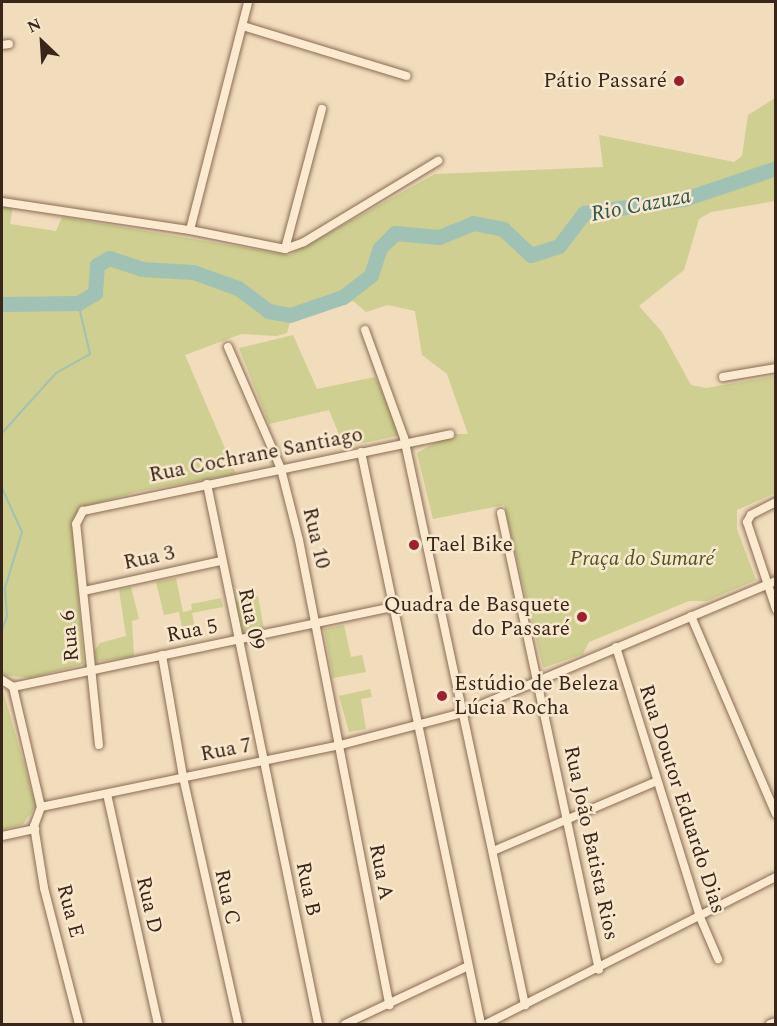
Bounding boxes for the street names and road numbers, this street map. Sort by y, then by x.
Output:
street label: Rua Cochrane Santiago [147,422,365,488]
street label: Rua 10 [297,505,335,571]
street label: Rua 3 [121,540,177,576]
street label: Rua 09 [232,586,270,652]
street label: Rua 6 [55,609,85,663]
street label: Rua 5 [164,614,220,648]
street label: Rua Doutor Eduardo Dias [633,681,731,917]
street label: Rua 7 [198,733,254,767]
street label: Rua João Batista Rios [558,744,624,942]
street label: Rua A [363,842,399,902]
street label: Rua B [290,859,326,919]
street label: Rua C [209,867,245,927]
street label: Rua D [130,874,168,936]
street label: Rua E [51,881,89,941]

